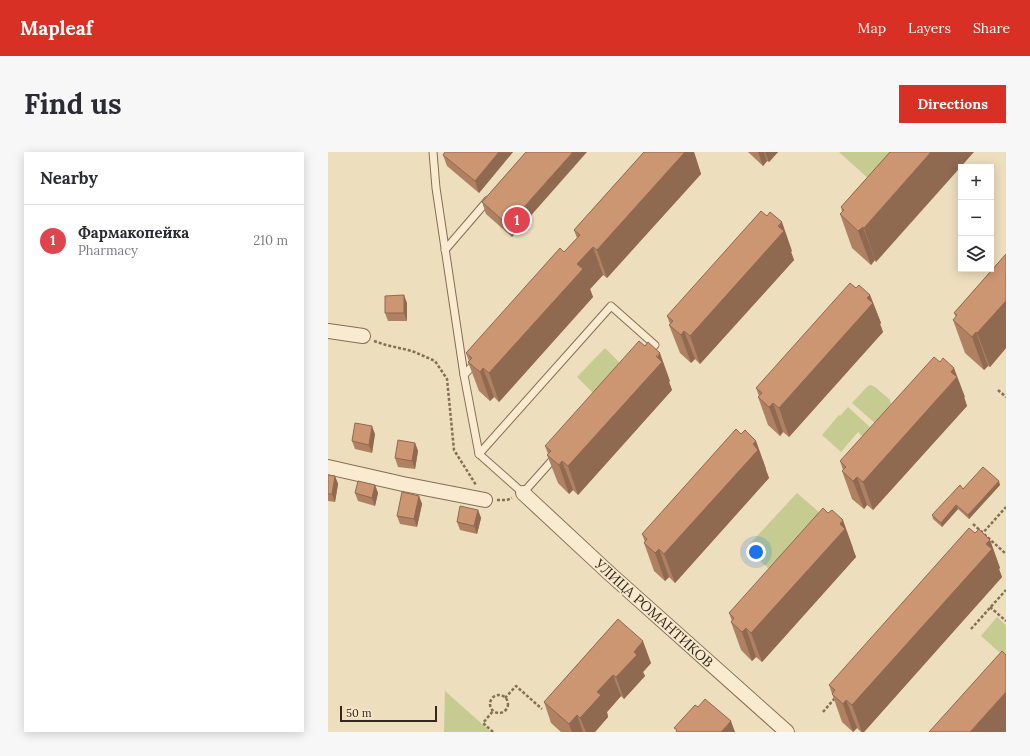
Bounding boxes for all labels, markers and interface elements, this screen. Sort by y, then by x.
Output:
text: Mapleaf [20,16,93,40]
text: Map [858,19,886,37]
text: Layers [908,19,951,37]
text: Share [973,19,1010,37]
button: Directions [899,85,1006,123]
text: Find us [24,86,122,122]
map controls [958,164,994,272]
button: + [958,164,994,200]
text: Nearby [40,167,98,189]
button: − [958,200,994,236]
pin: 1 [504,205,530,235]
text: Фармакопейка [78,223,189,242]
text: 1 [50,232,56,249]
text: 210 m [253,232,288,249]
button: layers [958,236,994,272]
text: Pharmacy [78,242,138,259]
your location [746,542,766,562]
street label: УЛИЦА РОМАНТИКОВ [590,554,717,671]
scale bar [340,704,437,723]
text: 50 m [346,706,372,720]

